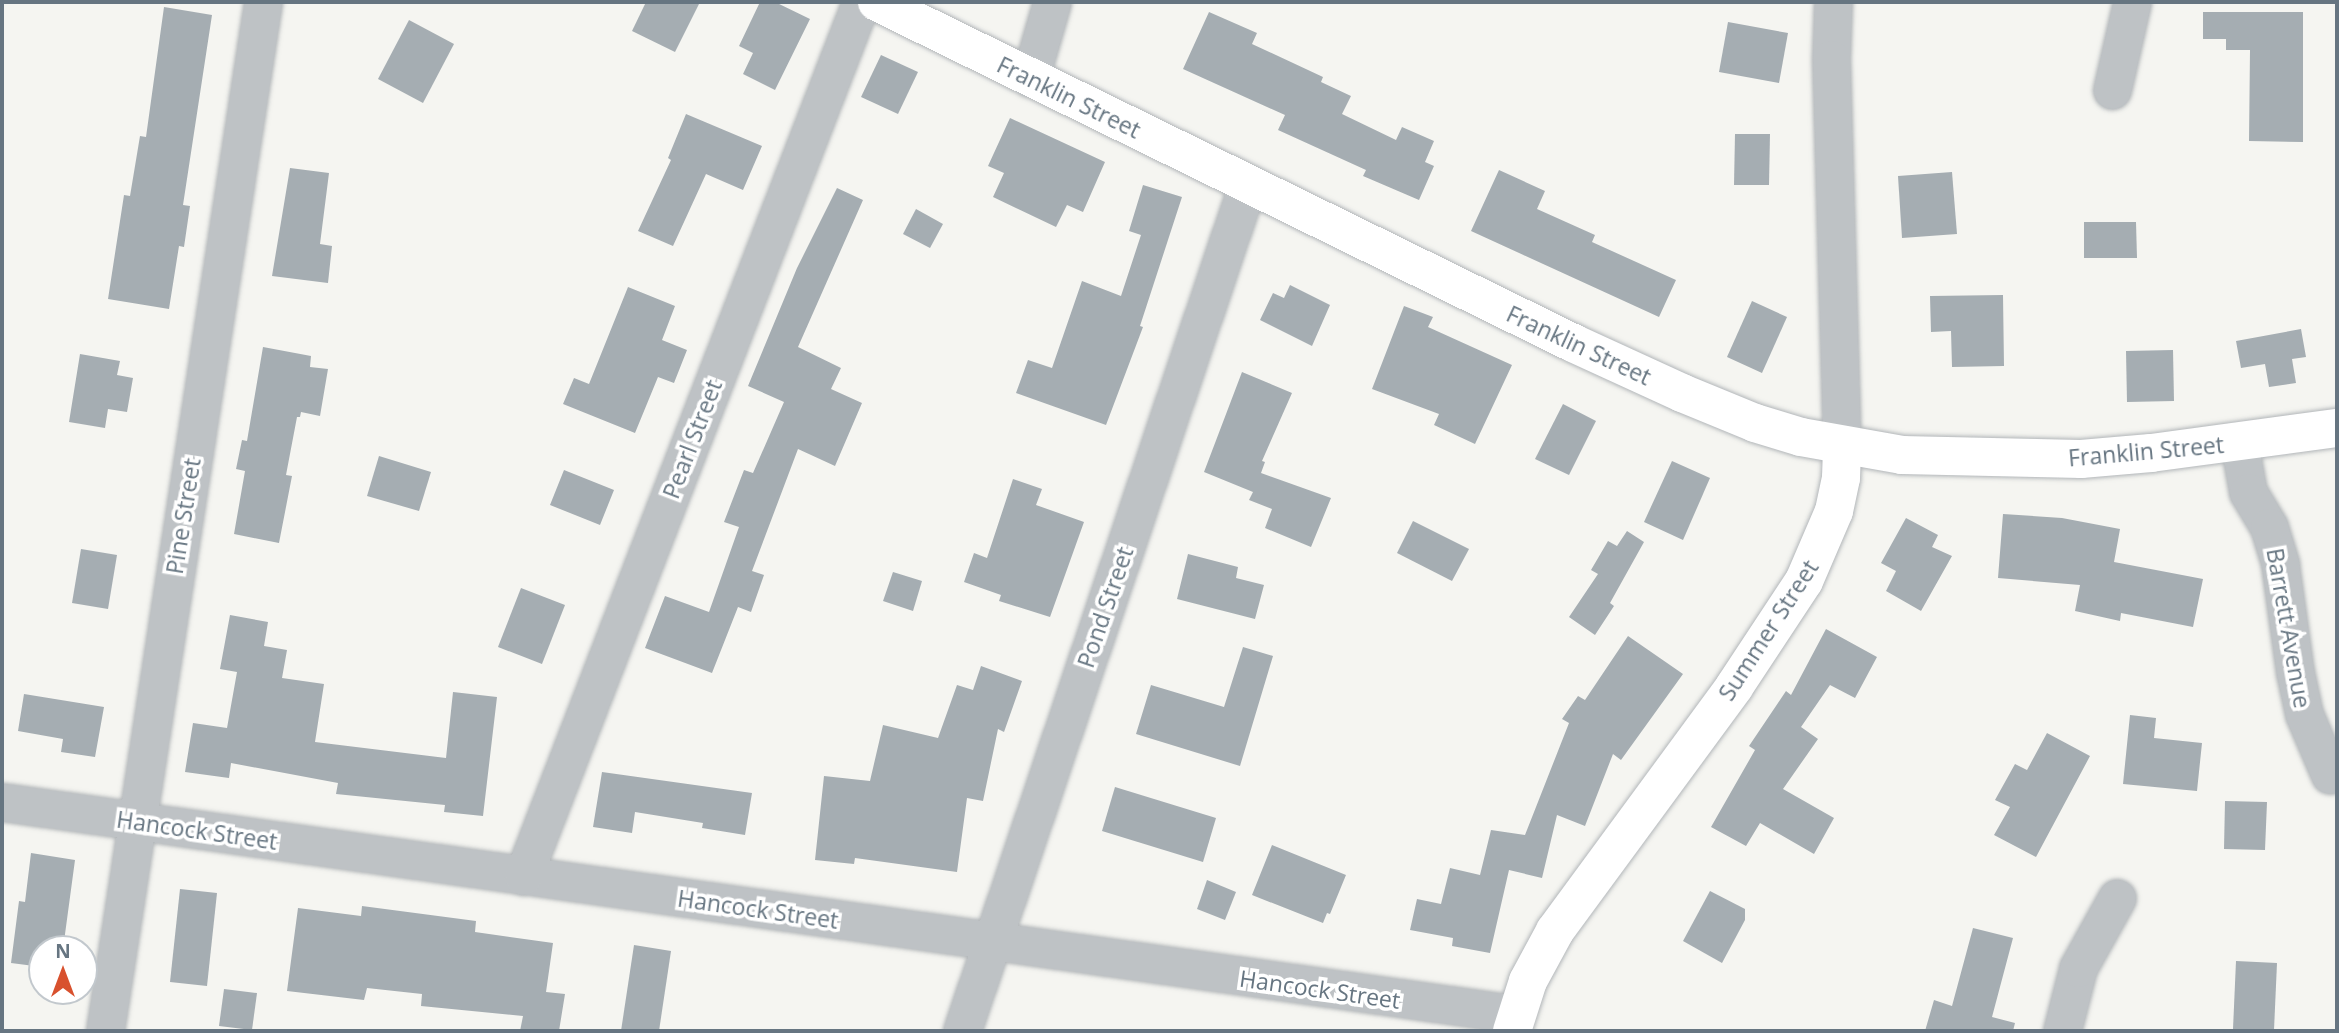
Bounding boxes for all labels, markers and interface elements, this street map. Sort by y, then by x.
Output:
street label: Franklin Street [993,50,1145,144]
street label: Franklin Street [1502,299,1656,391]
street label: Pearl Street [657,376,727,502]
street label: Franklin Street [2067,430,2225,472]
street label: Pine Street [160,456,206,576]
street label: Pond Street [1071,543,1139,671]
street label: Barrett Avenue [2261,546,2317,710]
street label: Summer Street [1712,555,1824,705]
street label: Hancock Street [115,805,279,855]
street label: Hancock Street [676,884,840,934]
north arrow [28,935,98,1005]
text: N [55,938,71,964]
street label: Hancock Street [1238,964,1402,1014]

